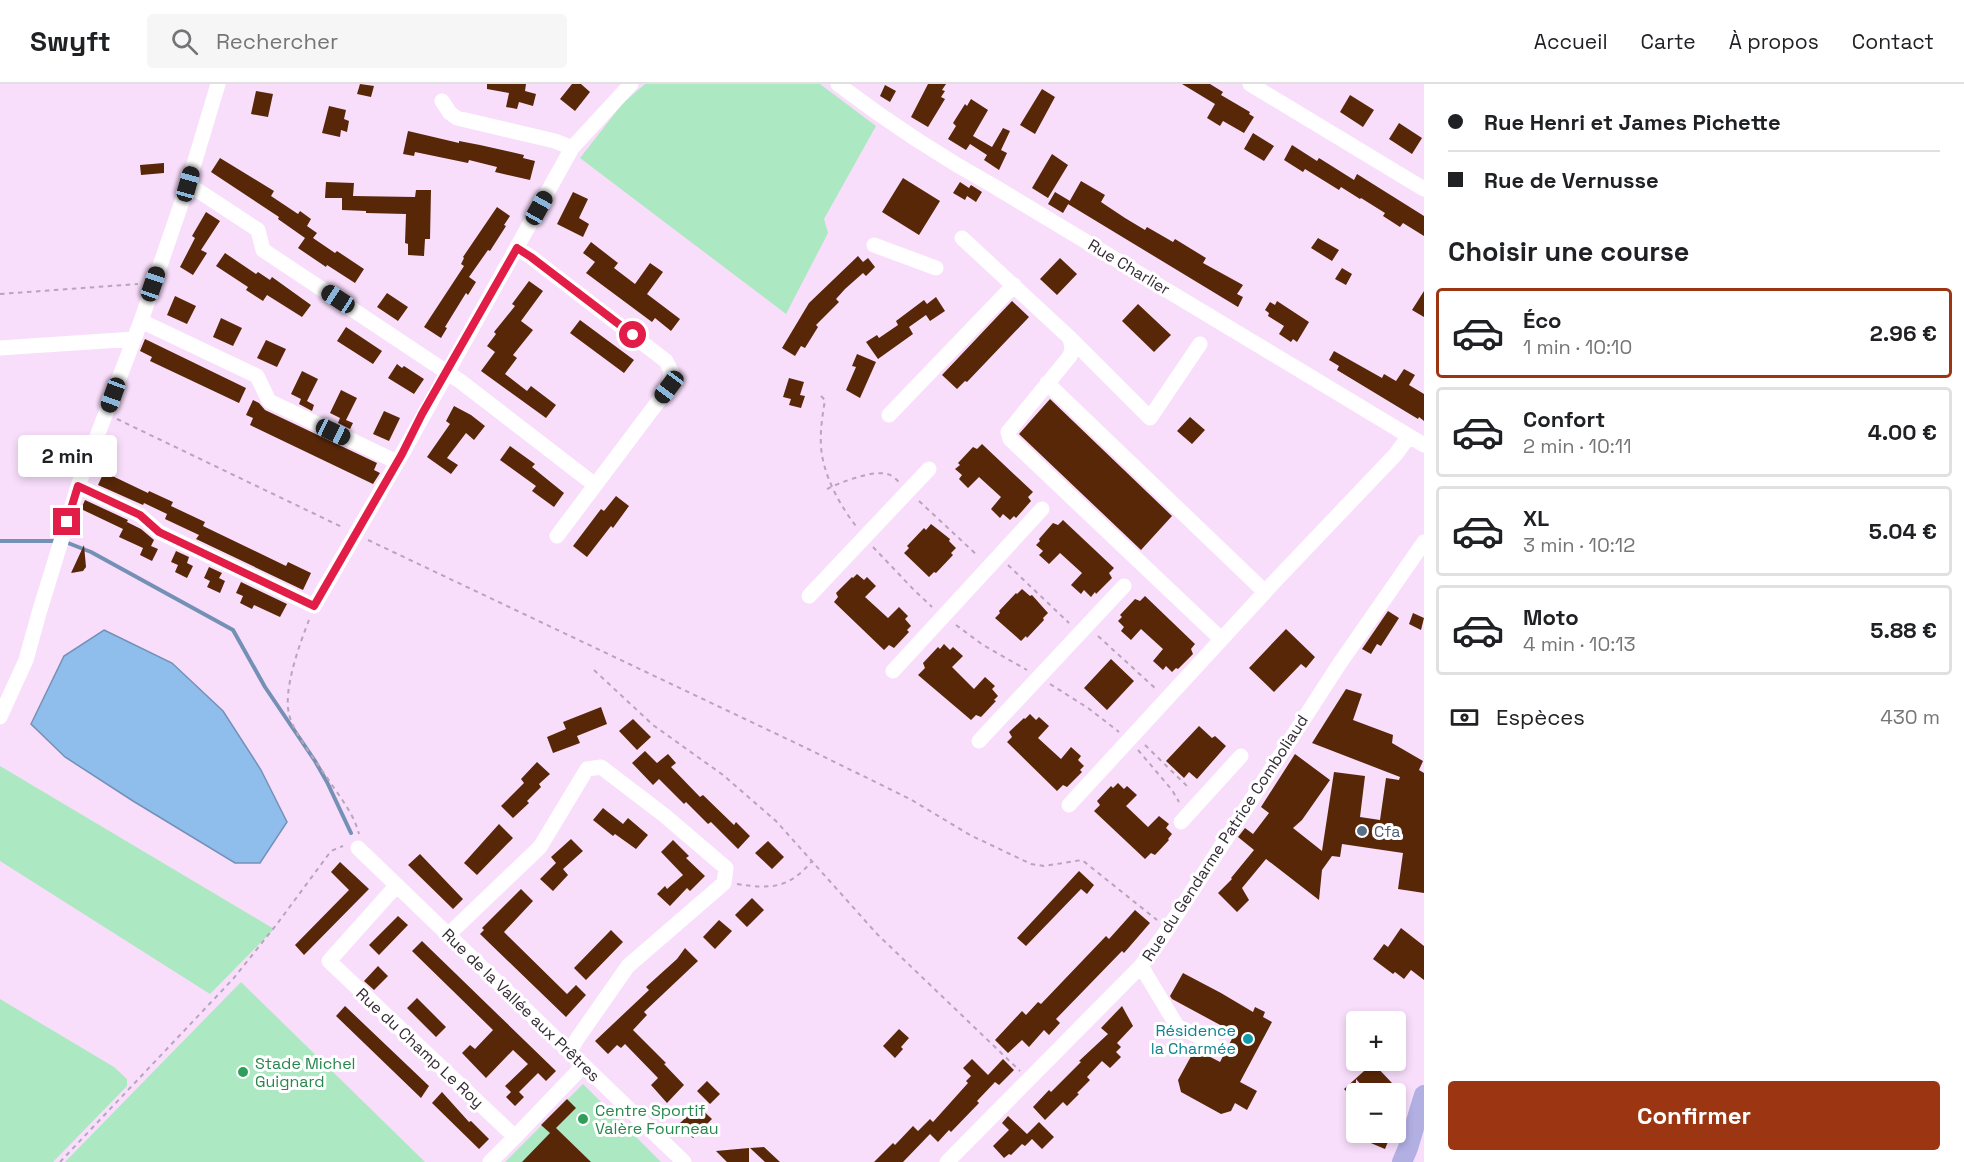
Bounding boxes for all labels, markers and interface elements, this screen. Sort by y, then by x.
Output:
search box [147,14,567,68]
text: Swyft [30,23,111,59]
icon: search [168,25,201,58]
text: Rechercher [216,27,338,55]
text: Accueil [1534,28,1608,55]
text: Carte [1641,28,1696,55]
text: À propos [1729,28,1819,55]
text: Contact [1852,28,1934,55]
text: Rue Henri et James Pichette [1484,108,1781,136]
car [174,164,202,204]
text: Rue de Vernusse [1484,166,1659,194]
car [522,188,556,228]
street label: Rue Charlier [1084,234,1174,300]
text: Choisir une course [1448,234,1689,269]
car [139,264,167,304]
car [318,282,358,316]
icon: car [1451,306,1505,360]
text: Éco [1523,306,1562,334]
text: 2.96 € [1870,319,1937,347]
route start [619,321,646,348]
text: 1 min · 10:10 [1523,334,1632,360]
car [651,367,687,407]
car [98,375,128,415]
icon: car [1451,405,1505,459]
text: Confort [1523,405,1605,433]
car [313,416,353,448]
text: 4.00 € [1868,418,1937,446]
text: 2 min · 10:11 [1523,433,1632,459]
callout: 2 min [17,435,116,477]
text: 2 min [42,443,93,469]
icon: car [1451,504,1505,558]
text: XL [1523,504,1549,532]
route end [53,508,80,535]
text: 5.04 € [1869,517,1937,545]
text: 3 min · 10:12 [1523,532,1635,558]
icon: car [1451,603,1505,657]
text: Moto [1523,603,1579,631]
text: 5.88 € [1870,616,1937,644]
text: 4 min · 10:13 [1523,631,1636,657]
icon: cash [1448,701,1481,734]
text: Espèces [1496,703,1585,731]
text: 430 m [1880,704,1940,730]
street label: Rue du Gendarme Patrice Comboliaud [1137,711,1313,965]
place label: Cfa [1374,821,1400,842]
marker: Cfa [1355,824,1369,838]
street label: Rue de la Vallée aux Prêtres [438,924,604,1086]
street label: Rue du Champ Le Roy [352,983,488,1113]
map controls [1346,1011,1406,1143]
button: + [1346,1011,1406,1071]
place label: Résidence la Charmée [1151,1020,1236,1059]
marker: Résidence la Charmée [1241,1032,1255,1046]
place label: Stade Michel Guignard [255,1053,356,1092]
marker: Stade Michel Guignard [236,1065,250,1079]
button: Confirmer [1448,1081,1940,1150]
button: − [1346,1083,1406,1143]
place label: Centre Sportif Valère Fourneau [595,1100,719,1139]
marker: Centre Sportif Valère Fourneau [576,1112,590,1126]

